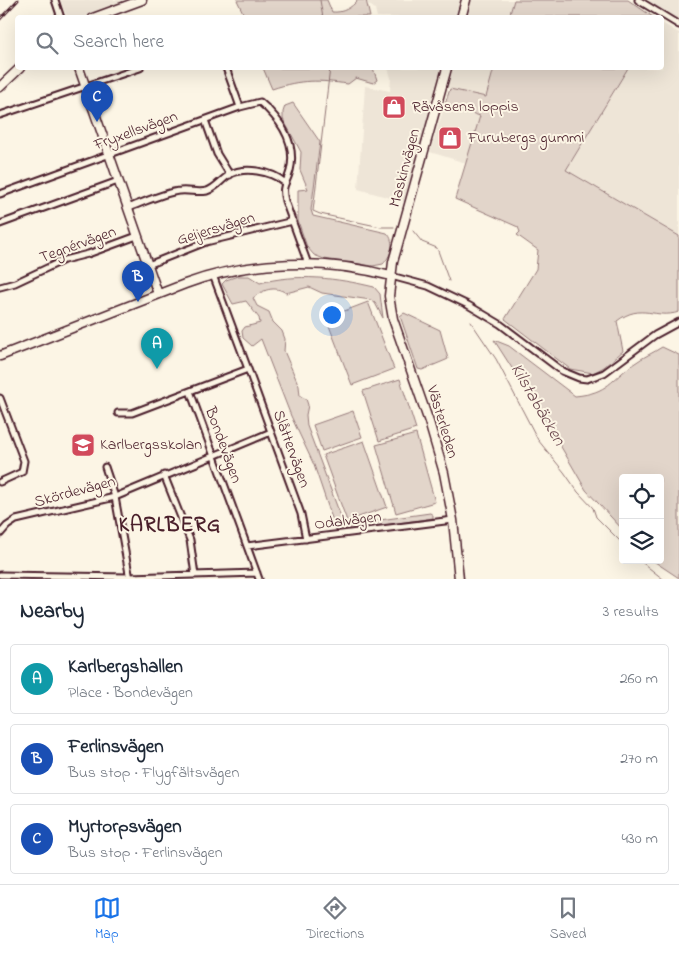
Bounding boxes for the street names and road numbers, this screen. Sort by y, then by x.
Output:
street label: Fryxellsvägen [90,105,181,158]
street label: Maskinvägen [383,126,427,210]
street label: Geijersvägen [174,206,258,252]
street label: Tegnérvägen [36,220,120,270]
street label: Västerleden [419,382,464,462]
street label: Bondevägen [198,403,248,487]
street label: Slåttervägen [266,407,316,491]
street label: Skördevägen [32,470,118,514]
street label: Odalvägen [313,505,383,537]

